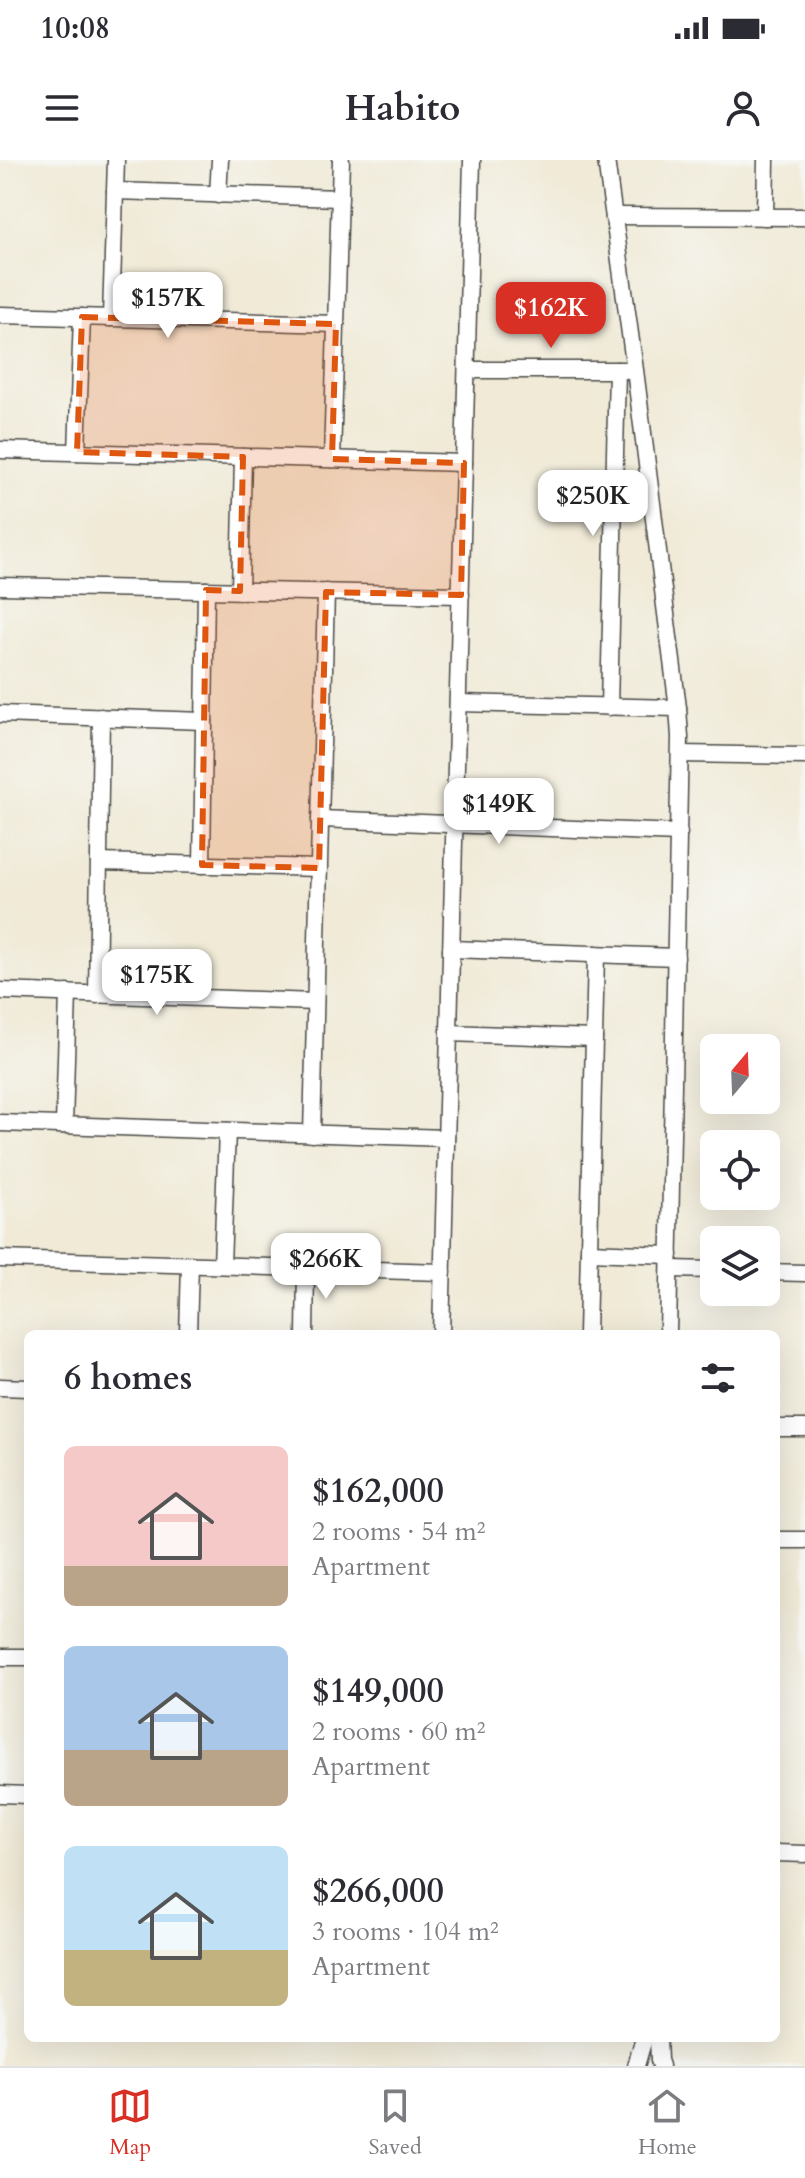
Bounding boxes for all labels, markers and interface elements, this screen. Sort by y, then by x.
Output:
text: 10:08 [40,8,110,49]
text: Habito [345,84,460,133]
icon: menu [40,86,84,130]
icon: person [721,86,765,130]
pin: $157K [112,272,224,340]
text: $157K [131,280,205,315]
pin: $162K [495,282,607,350]
text: $162K [514,290,588,325]
pin: $250K [537,470,649,538]
text: $250K [556,478,630,513]
pin: $149K [443,778,555,846]
text: $149K [462,786,536,821]
pin: $175K [101,949,213,1017]
text: $175K [120,957,194,992]
north arrow [700,1034,780,1114]
map controls [700,1034,780,1306]
button: locate [700,1130,780,1210]
button: layers [700,1226,780,1306]
pin: $266K [270,1233,382,1301]
text: $266K [289,1241,363,1276]
text: 6 homes [64,1355,192,1401]
icon: filters [696,1356,740,1400]
text: $162,000 [312,1468,444,1514]
icon: home [128,1478,224,1574]
text: 2 rooms · 54 m² [312,1514,485,1549]
text: Apartment [312,1549,430,1584]
text: $149,000 [312,1668,444,1714]
icon: home [128,1678,224,1774]
text: 2 rooms · 60 m² [312,1714,485,1749]
text: Apartment [312,1749,430,1784]
text: $266,000 [312,1868,444,1914]
icon: home [128,1878,224,1974]
text: 3 rooms · 104 m² [312,1914,499,1949]
text: Apartment [312,1949,430,1984]
tab: Map [108,2084,152,2162]
tab: Saved [368,2084,422,2162]
tab: Home [638,2084,697,2162]

